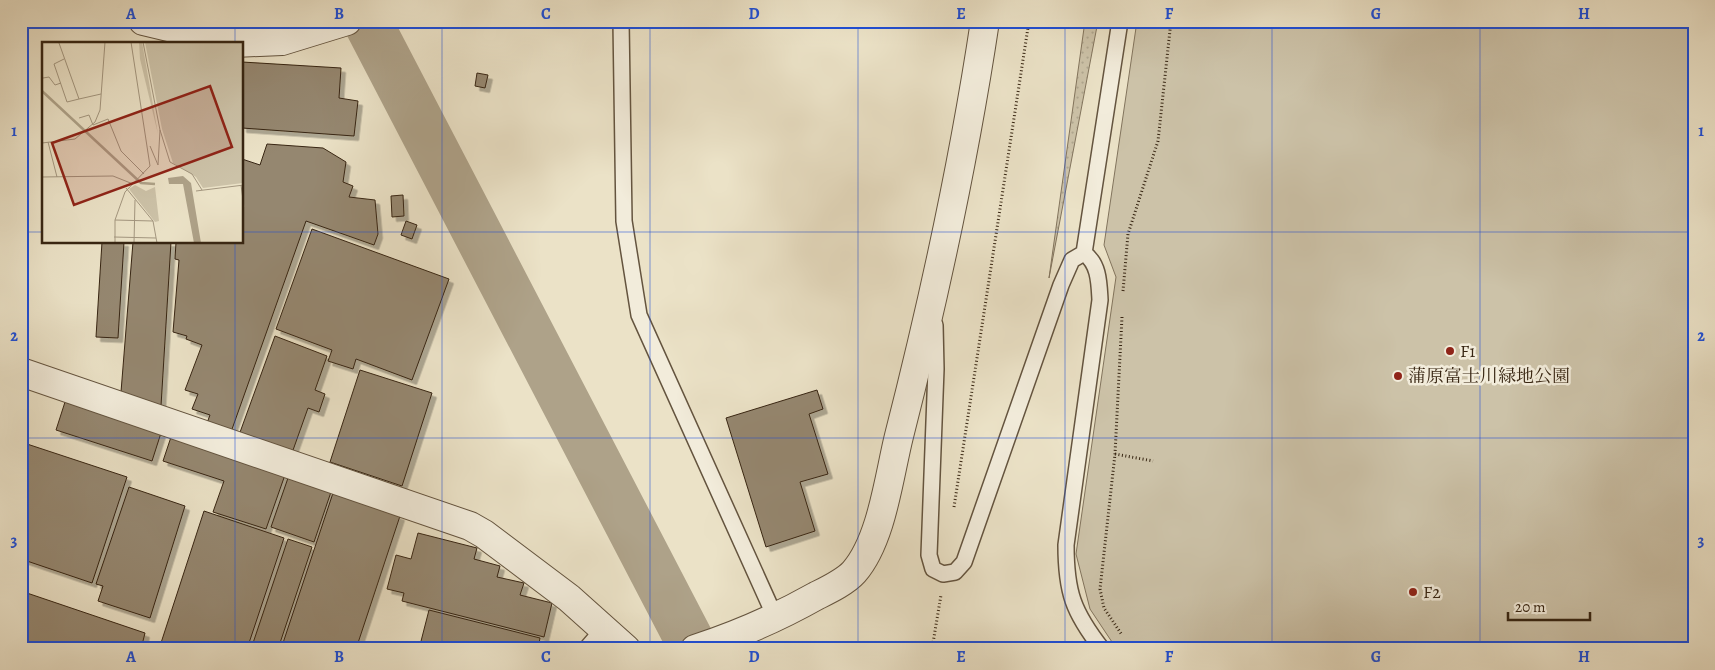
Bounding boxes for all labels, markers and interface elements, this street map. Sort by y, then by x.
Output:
text: A [125,3,137,25]
text: B [334,3,344,25]
text: C [541,3,551,25]
text: D [748,3,760,25]
text: E [956,3,966,25]
text: F [1165,3,1174,25]
text: G [1371,3,1381,25]
text: H [1578,3,1590,25]
inset map [42,42,244,244]
text: 1 [11,120,17,142]
text: 1 [1698,120,1704,142]
text: 2 [10,325,18,347]
text: 2 [1697,325,1705,347]
place label: F1 [1460,339,1475,363]
marker: F1 [1444,345,1456,357]
place label: 蒲原富士川緑地公園 [1408,364,1570,388]
marker: 蒲原富士川緑地公園 [1392,370,1404,382]
text: 3 [11,530,18,552]
text: 3 [1698,530,1705,552]
place label: F2 [1423,580,1441,604]
marker: F2 [1407,586,1419,598]
scale bar [1508,590,1590,622]
text: 20 m [1515,597,1546,617]
text: A [125,646,137,668]
text: B [334,646,344,668]
text: C [541,646,551,668]
text: D [748,646,760,668]
text: E [956,646,966,668]
text: F [1165,646,1174,668]
text: G [1371,646,1381,668]
text: H [1578,646,1590,668]

